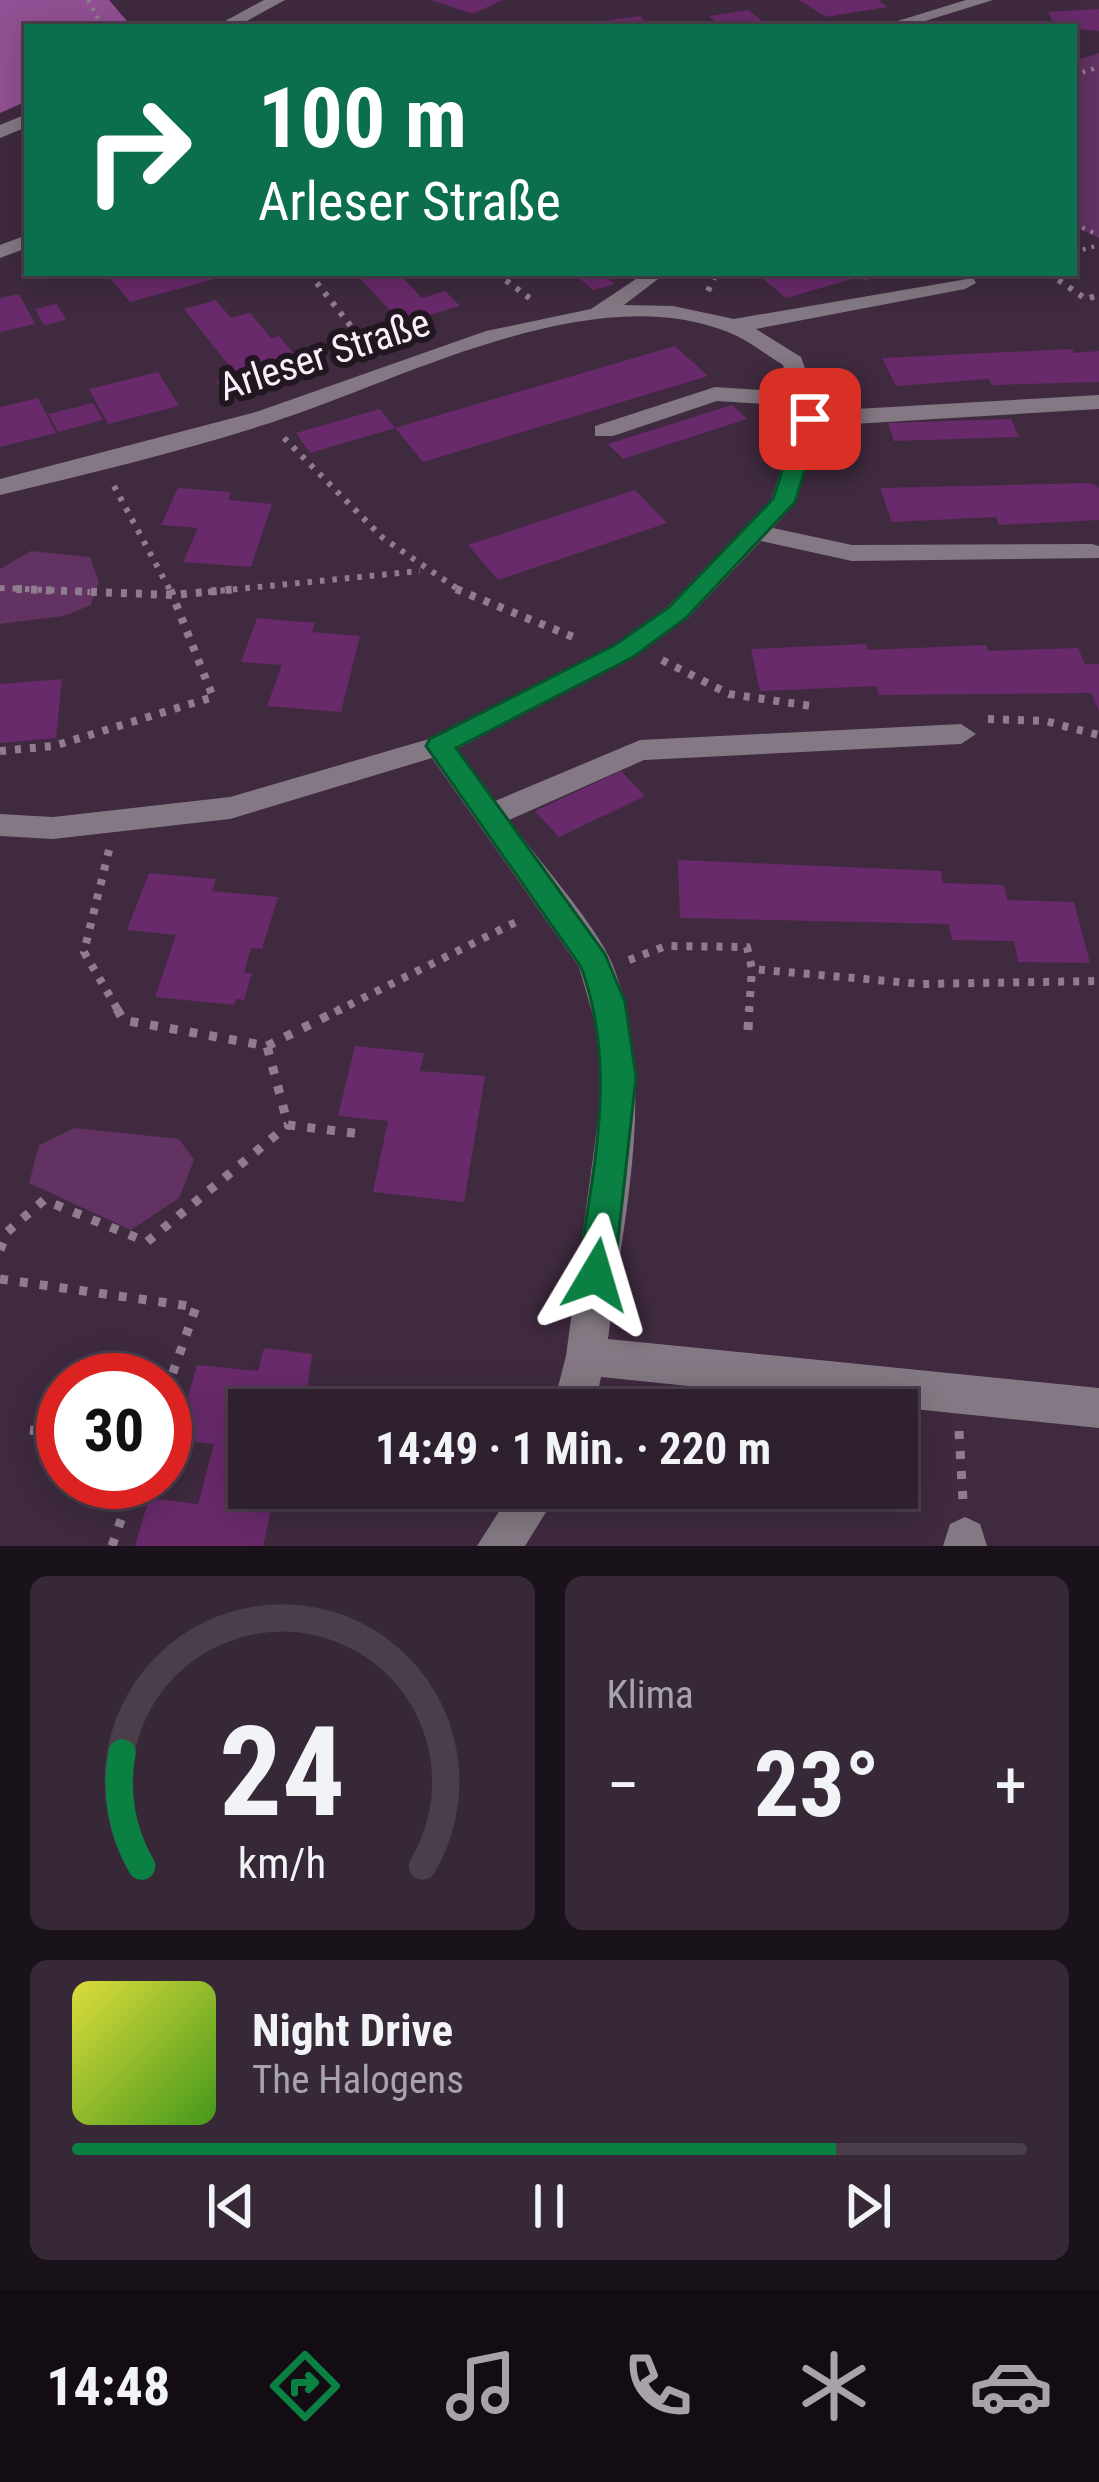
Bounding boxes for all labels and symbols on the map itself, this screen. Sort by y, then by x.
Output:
street label: Arleser Straße [213,299,435,411]
pin [759,368,861,470]
position arrow [533,1212,659,1338]
speed limit sign: 30 [36,1353,192,1509]

